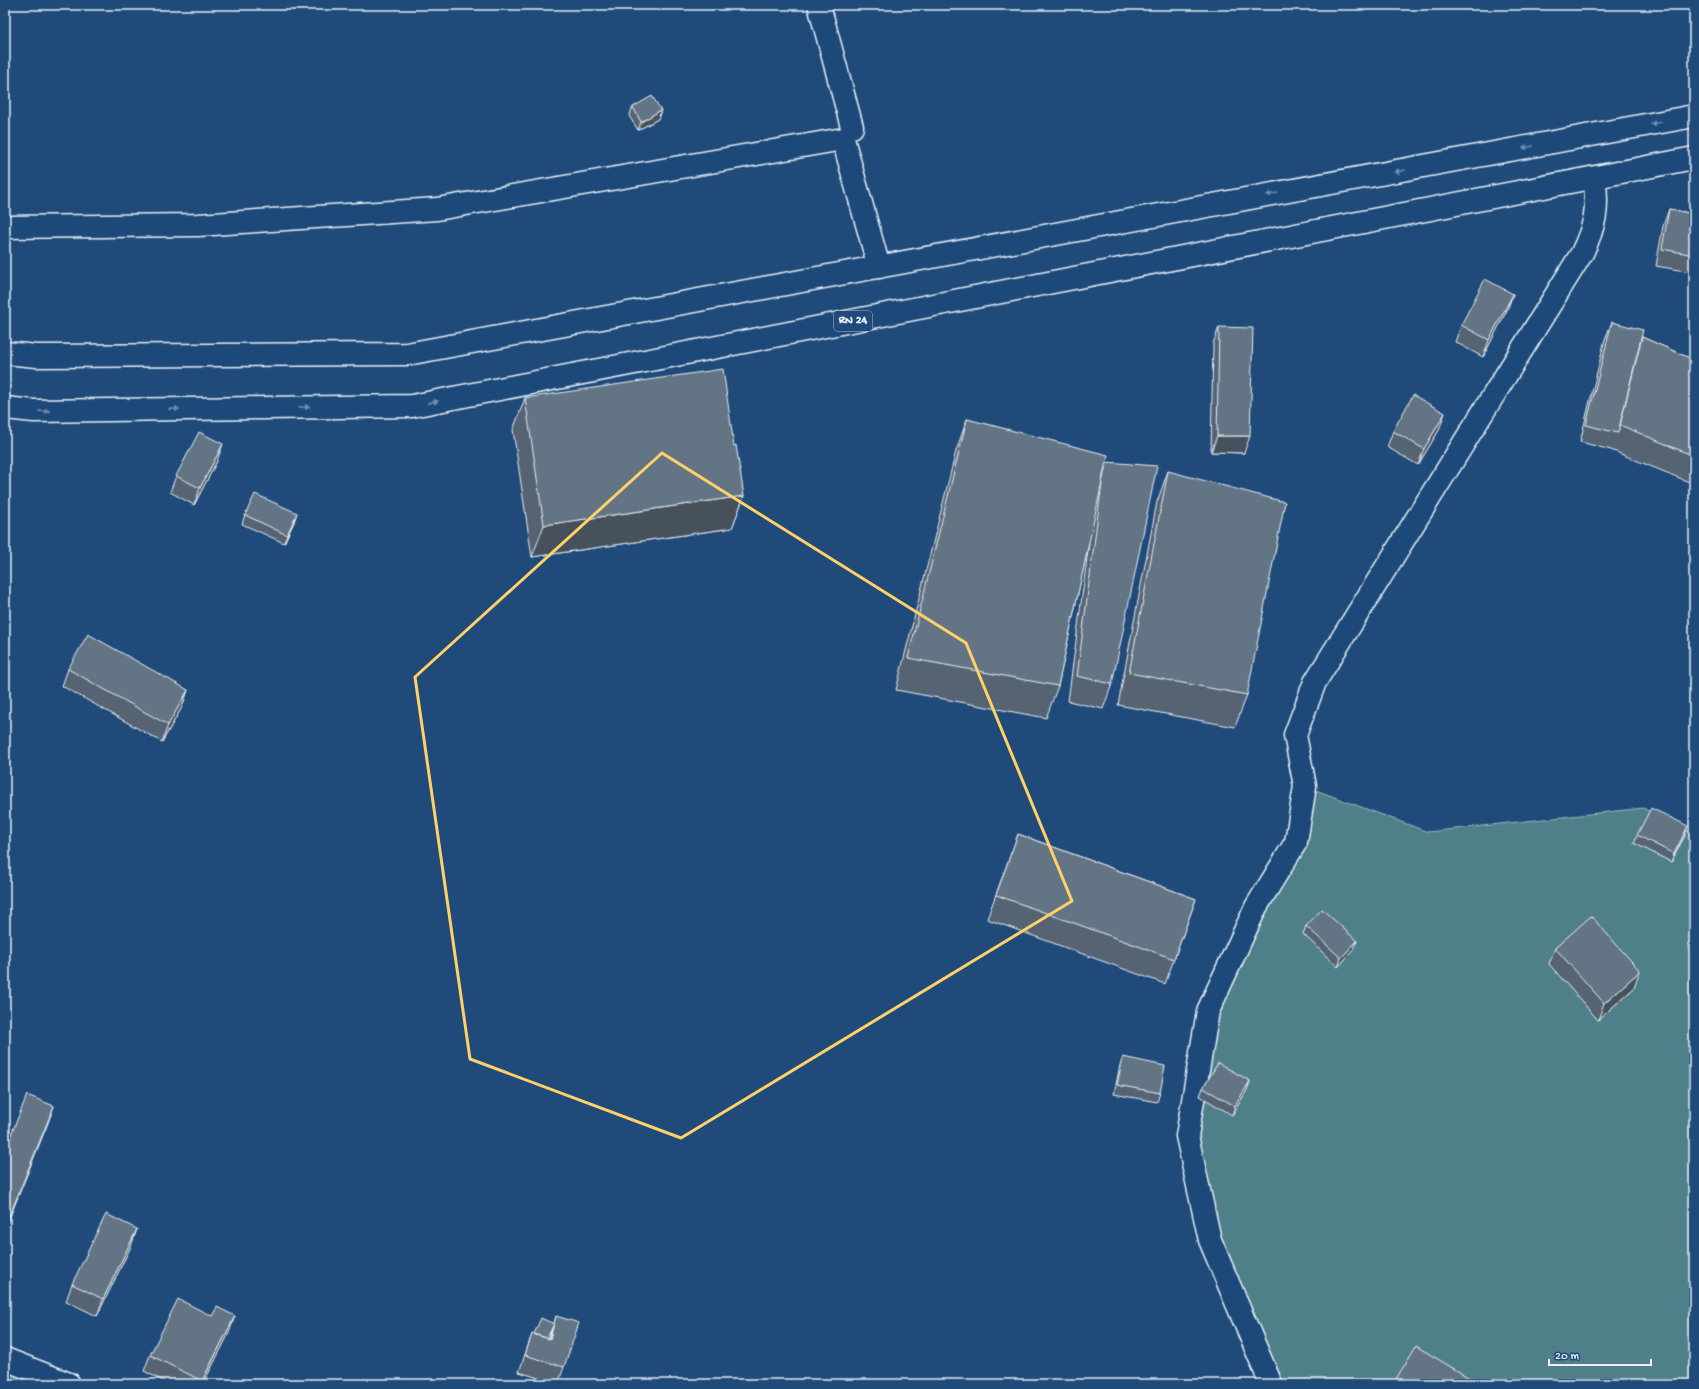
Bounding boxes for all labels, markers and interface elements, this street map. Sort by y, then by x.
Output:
one-way arrow [1650,120,1662,126]
one-way arrow [1522,144,1534,150]
one-way arrow [1394,168,1406,174]
one-way arrow [1266,191,1278,197]
road number: RN 24 [834,311,872,331]
one-way arrow [427,399,440,405]
one-way arrow [298,404,310,411]
one-way arrow [168,406,181,412]
one-way arrow [38,408,51,414]
scale bar [1549,1341,1651,1367]
text: 20 m [1555,1350,1580,1364]

